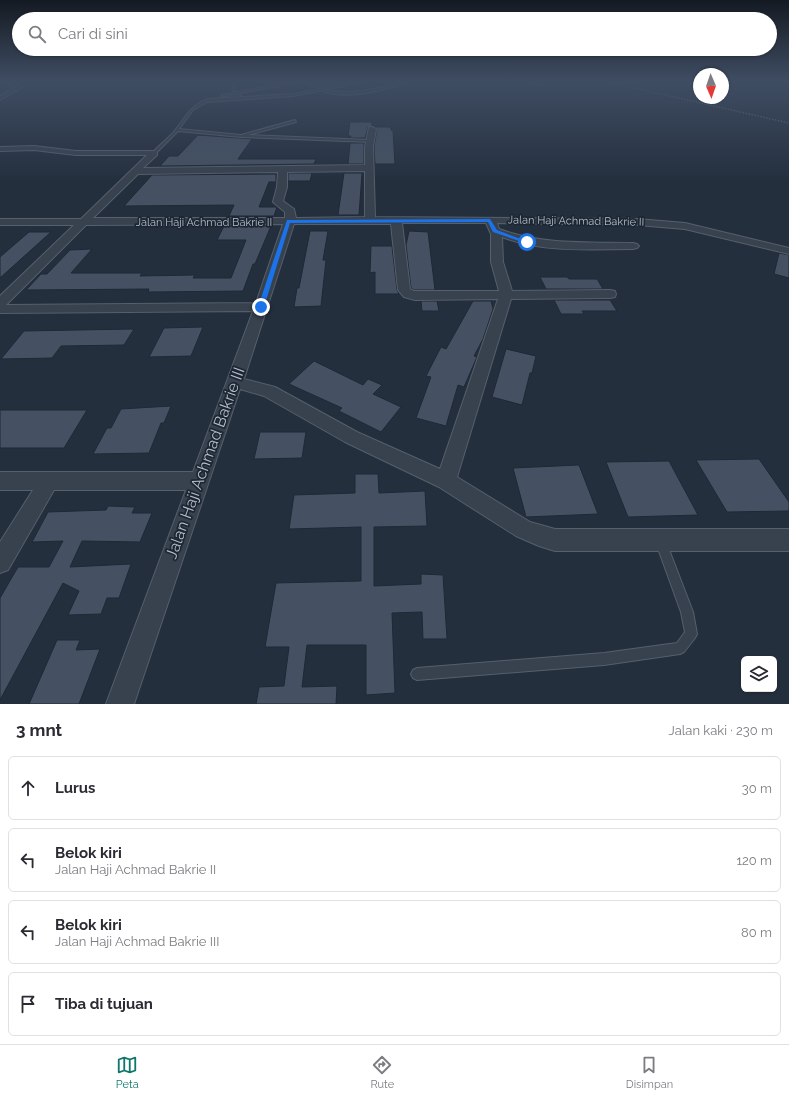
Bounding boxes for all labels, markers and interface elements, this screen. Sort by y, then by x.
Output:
search box [12,12,777,56]
icon: search [26,23,48,45]
text: Cari di sini [58,25,128,43]
north arrow [693,68,729,104]
street label: Jalan Haji Achmad Bakrie II [508,213,644,229]
street label: Jalan Haji Achmad Bakrie II [136,216,272,229]
route start [518,233,536,251]
route end [252,298,270,316]
street label: Jalan Haji Achmad Bakrie III [161,365,249,561]
map controls [741,656,777,692]
button: layers [741,656,777,692]
text: 3 mnt [16,720,62,740]
text: Jalan kaki · 230 m [669,723,773,738]
icon: ahead [17,777,39,799]
text: Lurus [55,779,96,797]
text: 30 m [742,781,772,796]
text: Belok kiri [55,844,122,862]
icon: left [17,849,39,871]
text: 120 m [736,853,772,868]
text: Jalan Haji Achmad Bakrie II [55,862,216,877]
text: Belok kiri [55,916,122,934]
icon: left [17,921,39,943]
text: 80 m [741,925,772,940]
text: Jalan Haji Achmad Bakrie III [55,934,219,949]
icon: arrive [17,993,39,1015]
text: Tiba di tujuan [55,995,153,1013]
tab: Peta [116,1054,139,1091]
tab: Rute [370,1054,394,1091]
tab: Disimpan [626,1054,673,1091]

